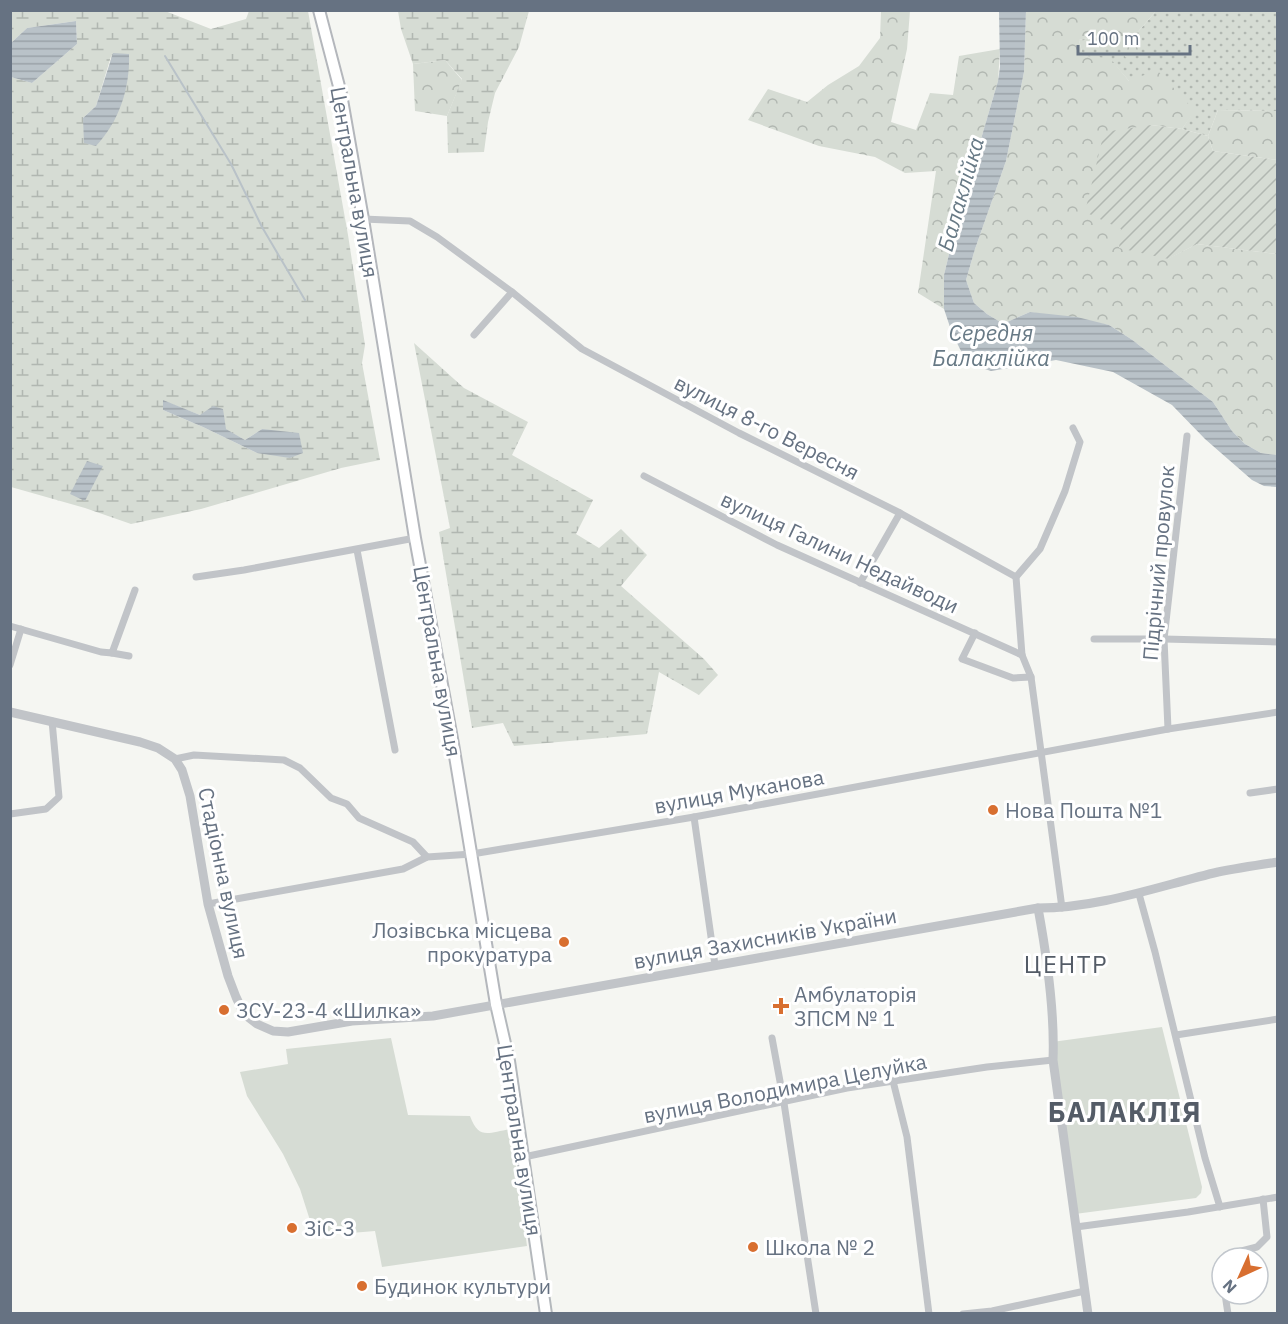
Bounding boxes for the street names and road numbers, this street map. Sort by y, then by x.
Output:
street label: Центральна вулиця [324,84,386,280]
street label: вулиця 8-го Вересня [670,368,864,486]
street label: Підрічний провулок [1136,464,1180,662]
street label: вулиця Галини Недайводи [717,484,963,620]
street label: Центральна вулиця [407,563,469,759]
street label: вулиця Муканова [652,762,826,820]
street label: Стадіонна вулиця [192,785,256,961]
street label: вулиця Захисників України [631,901,899,975]
street label: Центральна вулиця [491,1042,549,1238]
street label: вулиця Володимира Целуйка [641,1047,929,1129]

